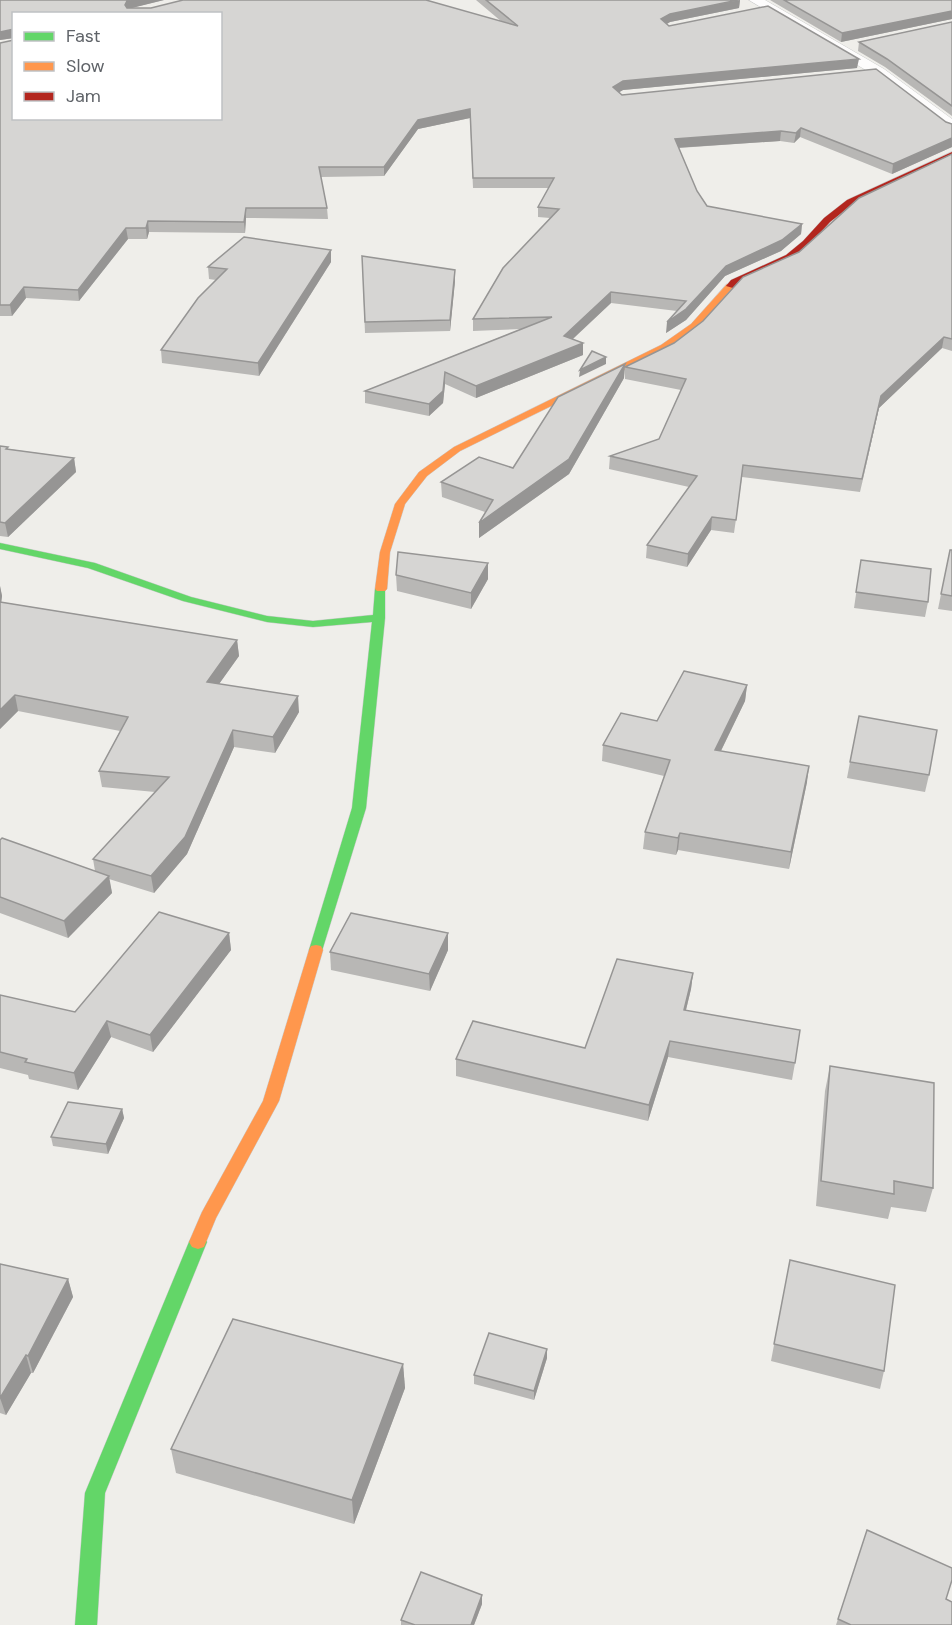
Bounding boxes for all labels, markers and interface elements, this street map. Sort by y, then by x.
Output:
legend [12,12,222,120]
text: Fast [66,24,101,48]
text: Slow [66,54,105,78]
text: Jam [66,84,101,108]

